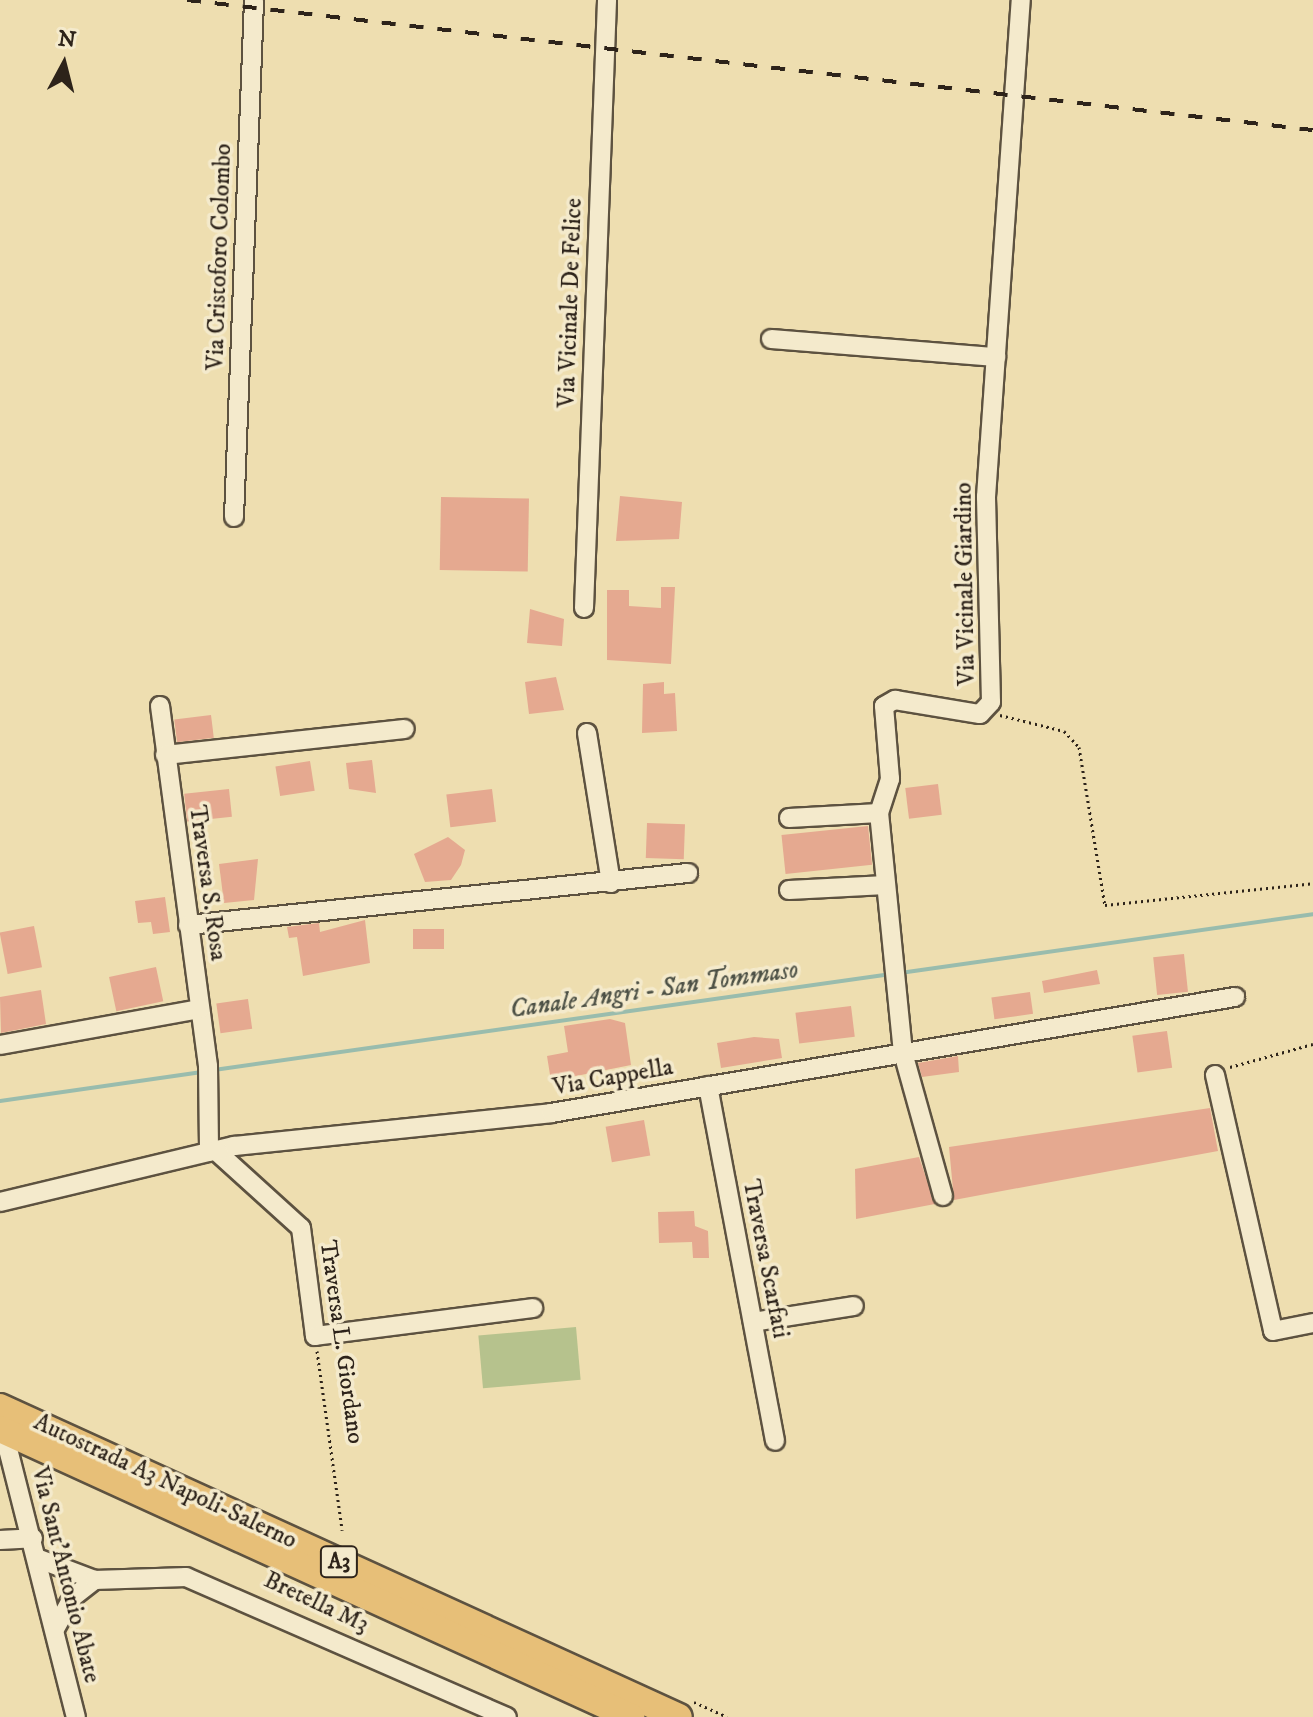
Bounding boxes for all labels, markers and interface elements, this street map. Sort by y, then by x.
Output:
north arrow [24,24,104,104]
text: N [56,25,78,54]
street label: Via Cristoforo Colombo [202,143,238,371]
street label: Via Vicinale De Felice [553,198,589,408]
street label: Via Vicinale Giardino [950,482,982,686]
street label: Traversa S. Rosa [182,803,232,963]
water label: Canale Angri - San Tommaso [508,954,800,1026]
street label: Via Cappella [551,1053,675,1103]
street label: Traversa Scarfati [735,1177,795,1341]
street label: Traversa L. Giordano [312,1238,370,1446]
street label: Autostrada A3 Napoli-Salerno [29,1408,301,1556]
street label: Via Sant'Antonio Abate [24,1464,106,1686]
road number: A3 [319,1544,359,1580]
street label: Bretella M3 [259,1566,373,1640]

